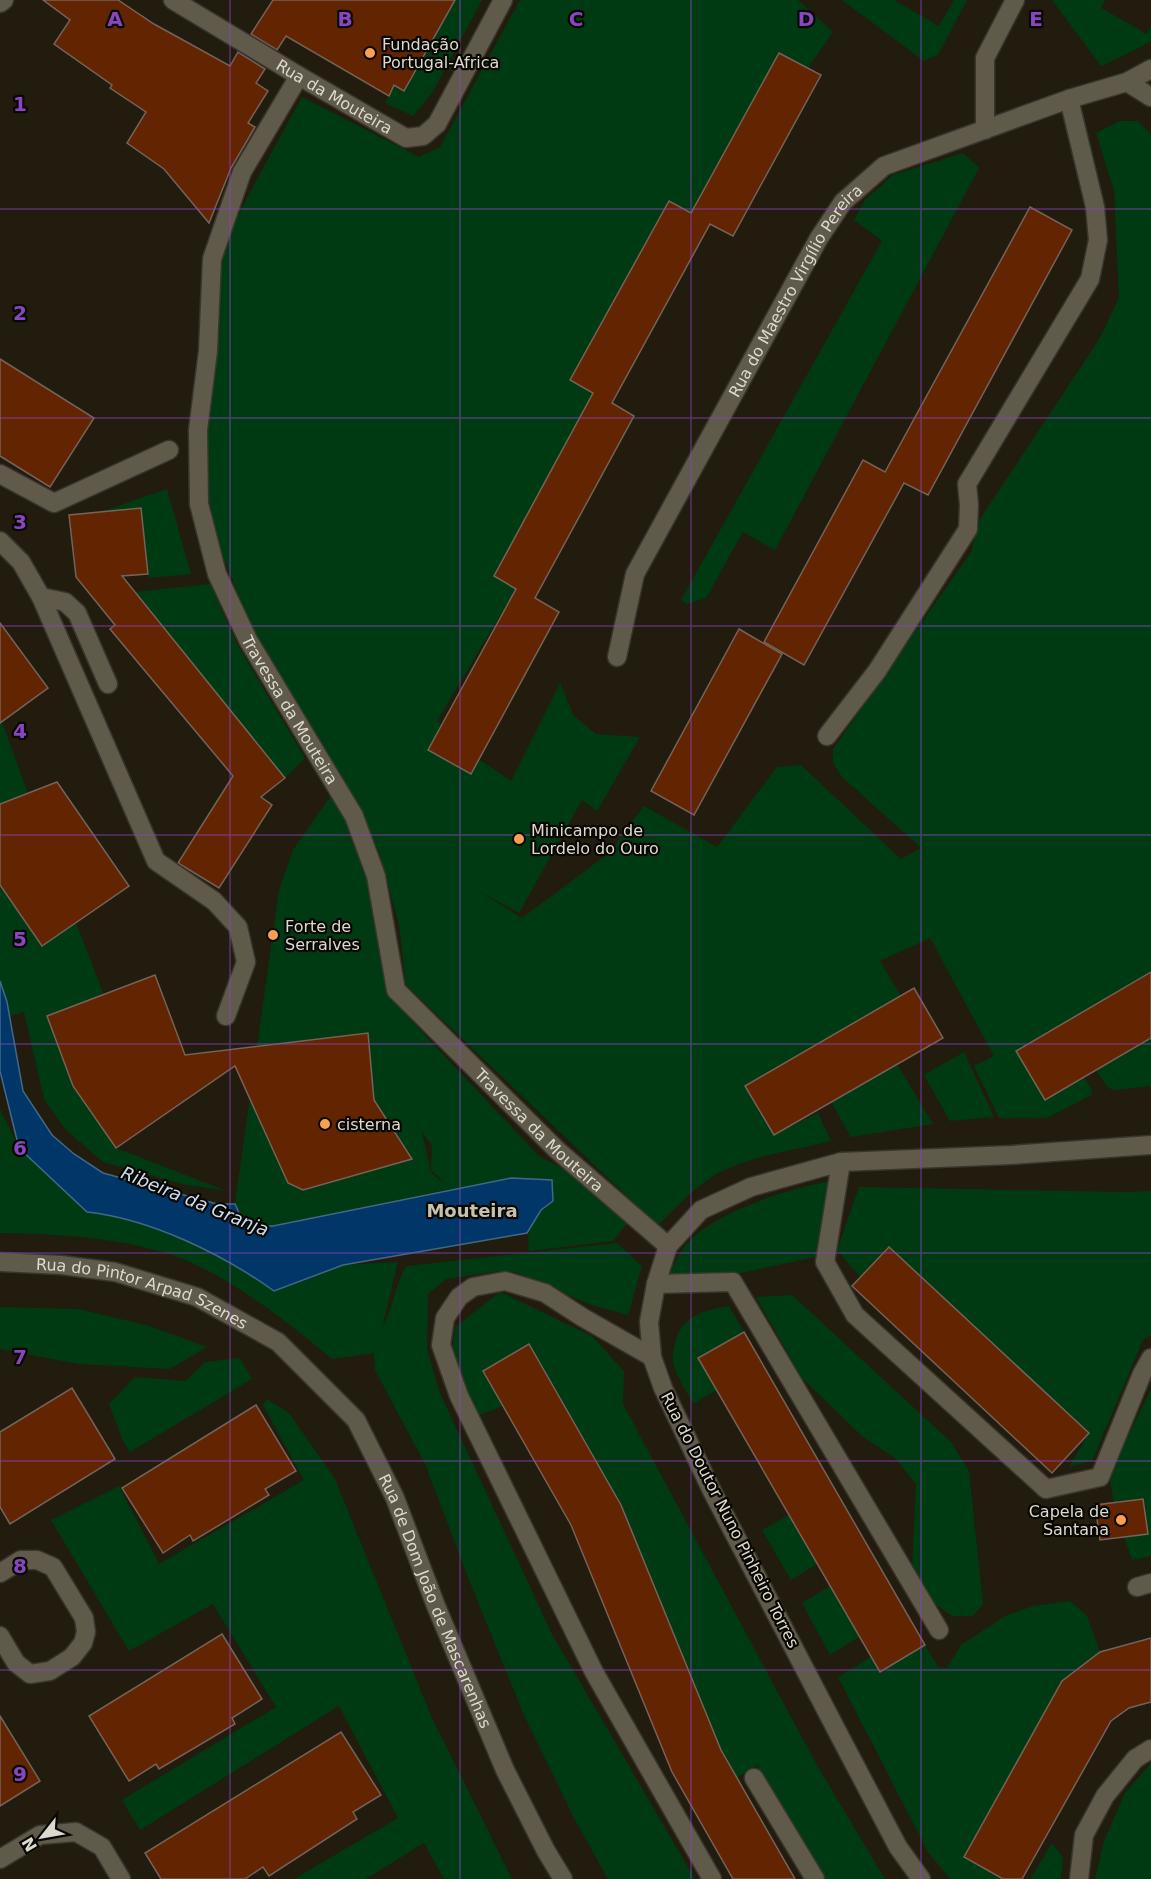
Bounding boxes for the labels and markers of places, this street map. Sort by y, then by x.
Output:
place label: Fundação Portugal-Africa [382,35,499,72]
marker: Fundação Portugal-Africa [363,46,377,60]
place label: Minicampo de Lordelo do Ouro [531,821,659,858]
marker: Minicampo de Lordelo do Ouro [512,832,526,846]
place label: Forte de Serralves [285,917,360,954]
marker: Forte de Serralves [266,928,280,942]
place label: cisterna [337,1115,401,1134]
marker: cisterna [318,1117,332,1131]
place label: Capela de Santana [1029,1502,1109,1539]
marker: Capela de Santana [1114,1513,1128,1527]

